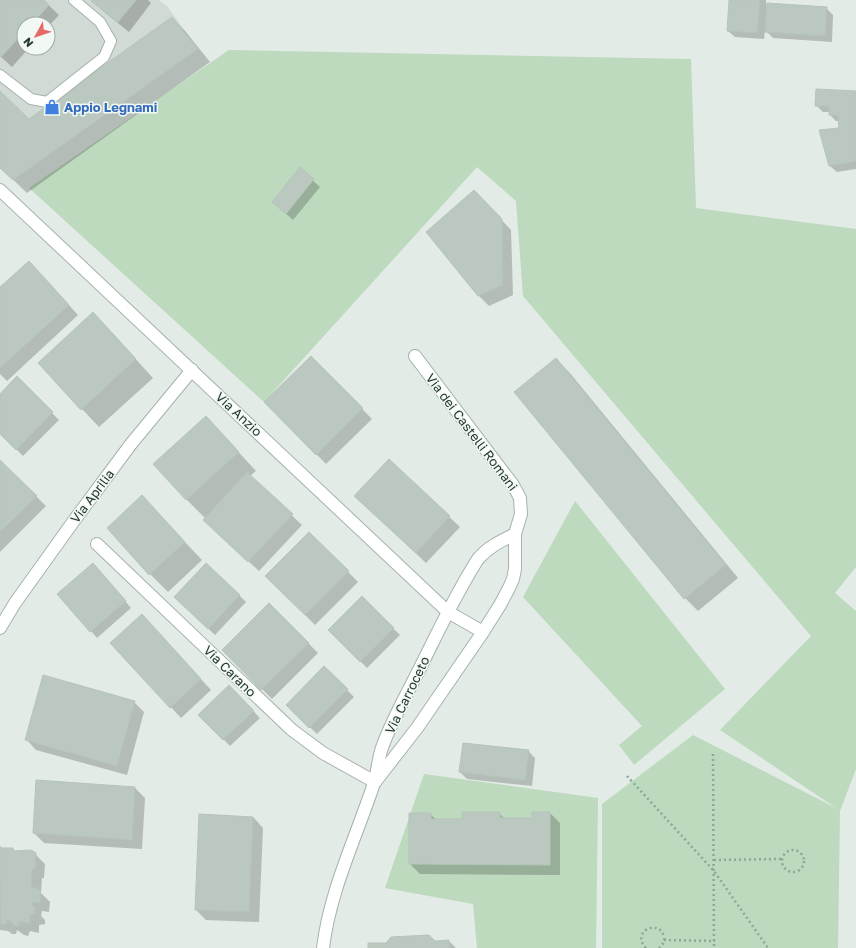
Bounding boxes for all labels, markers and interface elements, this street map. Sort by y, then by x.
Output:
north arrow [16,16,56,56]
text: N [20,35,36,50]
shop icon: Appio Legnami [43,98,61,116]
place label: Appio Legnami [64,99,157,115]
street label: Via dei Castelli Romani [423,370,521,494]
street label: Via Anzio [213,389,266,440]
street label: Via Aprilia [67,466,117,526]
street label: Via Carano [200,642,260,700]
street label: Via Carroceto [381,653,433,736]

